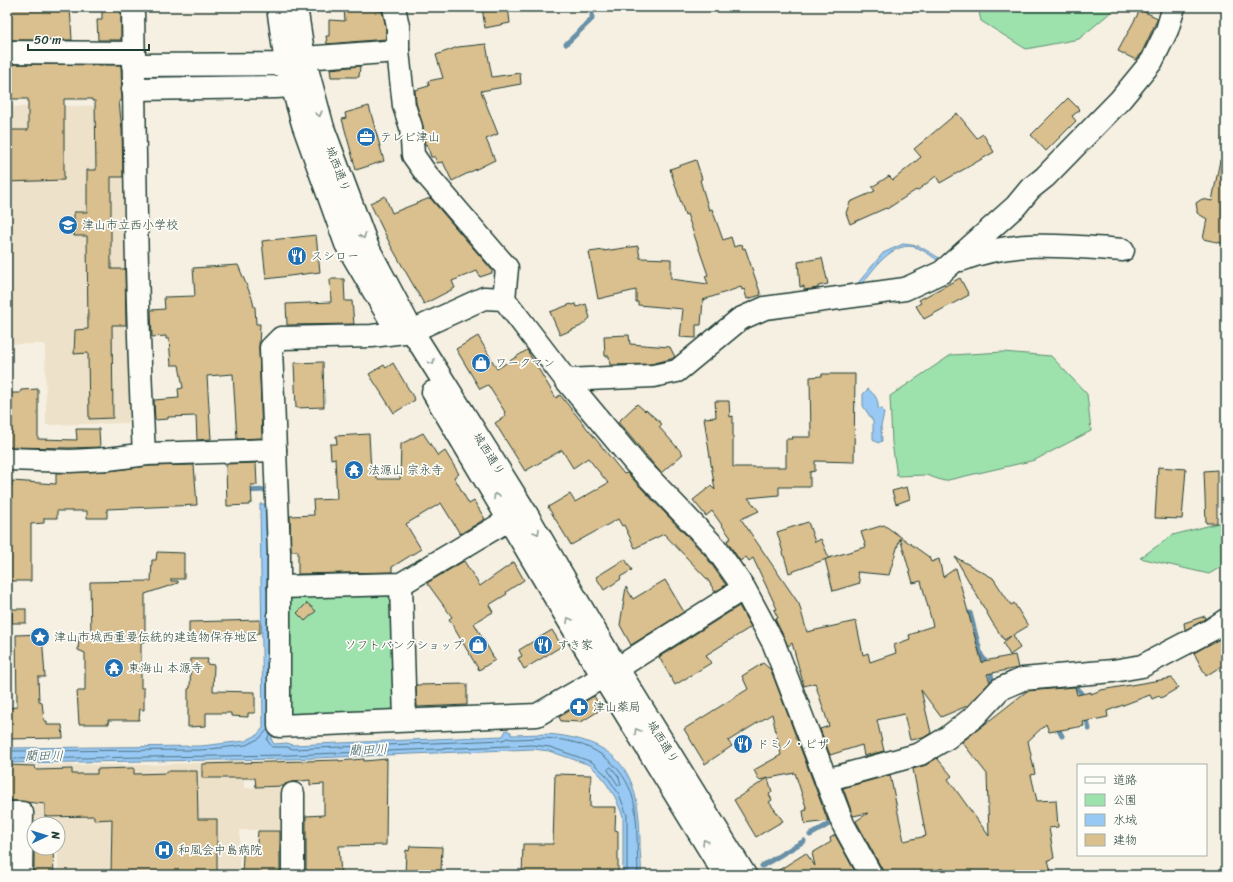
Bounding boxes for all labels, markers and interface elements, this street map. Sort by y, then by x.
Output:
scale bar [28,26,149,52]
text: 50 m [34,29,61,51]
one-way arrow [314,110,322,117]
office icon: テレビ津山 [355,126,377,148]
place label: テレビ津山 [380,126,440,148]
street label: 城西通り [319,143,357,195]
school or university icon: 津山市立西小学校 [57,214,79,236]
place label: 津山市立西小学校 [82,214,178,236]
one-way arrow [359,232,367,239]
restaurant icon: スシロー [286,245,308,267]
place label: スシロー [311,245,359,267]
shop icon: ワークマン [470,352,492,374]
place label: ワークマン [495,352,555,374]
one-way arrow [427,358,435,365]
street label: 城西通り [467,428,511,480]
temple icon: 法源山 宗永寺 [343,459,365,481]
place label: 法源山 宗永寺 [368,459,443,481]
one-way arrow [493,493,500,500]
one-way arrow [533,528,540,535]
one-way arrow [566,617,573,624]
place icon: 津山市城西重要伝統的建造物保存地区 [29,626,51,648]
place label: 津山市城西重要伝統的建造物保存地区 [54,626,258,648]
place label: ソフトバンクショップ [344,634,464,656]
shop icon: ソフトバンクショップ [467,634,489,656]
restaurant icon: すき家 [532,634,554,656]
place label: すき家 [557,634,593,656]
temple icon: 東海山 本源寺 [103,657,125,679]
place label: 東海山 本源寺 [128,657,203,679]
pharmacy icon: 津山薬局 [568,696,590,718]
place label: 津山薬局 [593,696,641,718]
street label: 城西通り [641,716,685,768]
one-way arrow [635,728,642,735]
restaurant icon: ドミノ・ピザ [732,733,754,755]
place label: ドミノ・ピザ [757,733,829,755]
water label: 藺田川 [348,737,388,762]
water label: 藺田川 [24,744,64,767]
legend [1077,764,1207,856]
text: 道路 [1113,769,1137,791]
text: 公園 [1113,789,1137,811]
text: 水域 [1113,809,1137,831]
north arrow [26,816,66,856]
text: 建物 [1113,829,1137,851]
text: N [46,830,65,840]
hospital icon: 和風会中島病院 [153,839,175,861]
place label: 和風会中島病院 [178,839,262,861]
one-way arrow [702,839,710,846]

